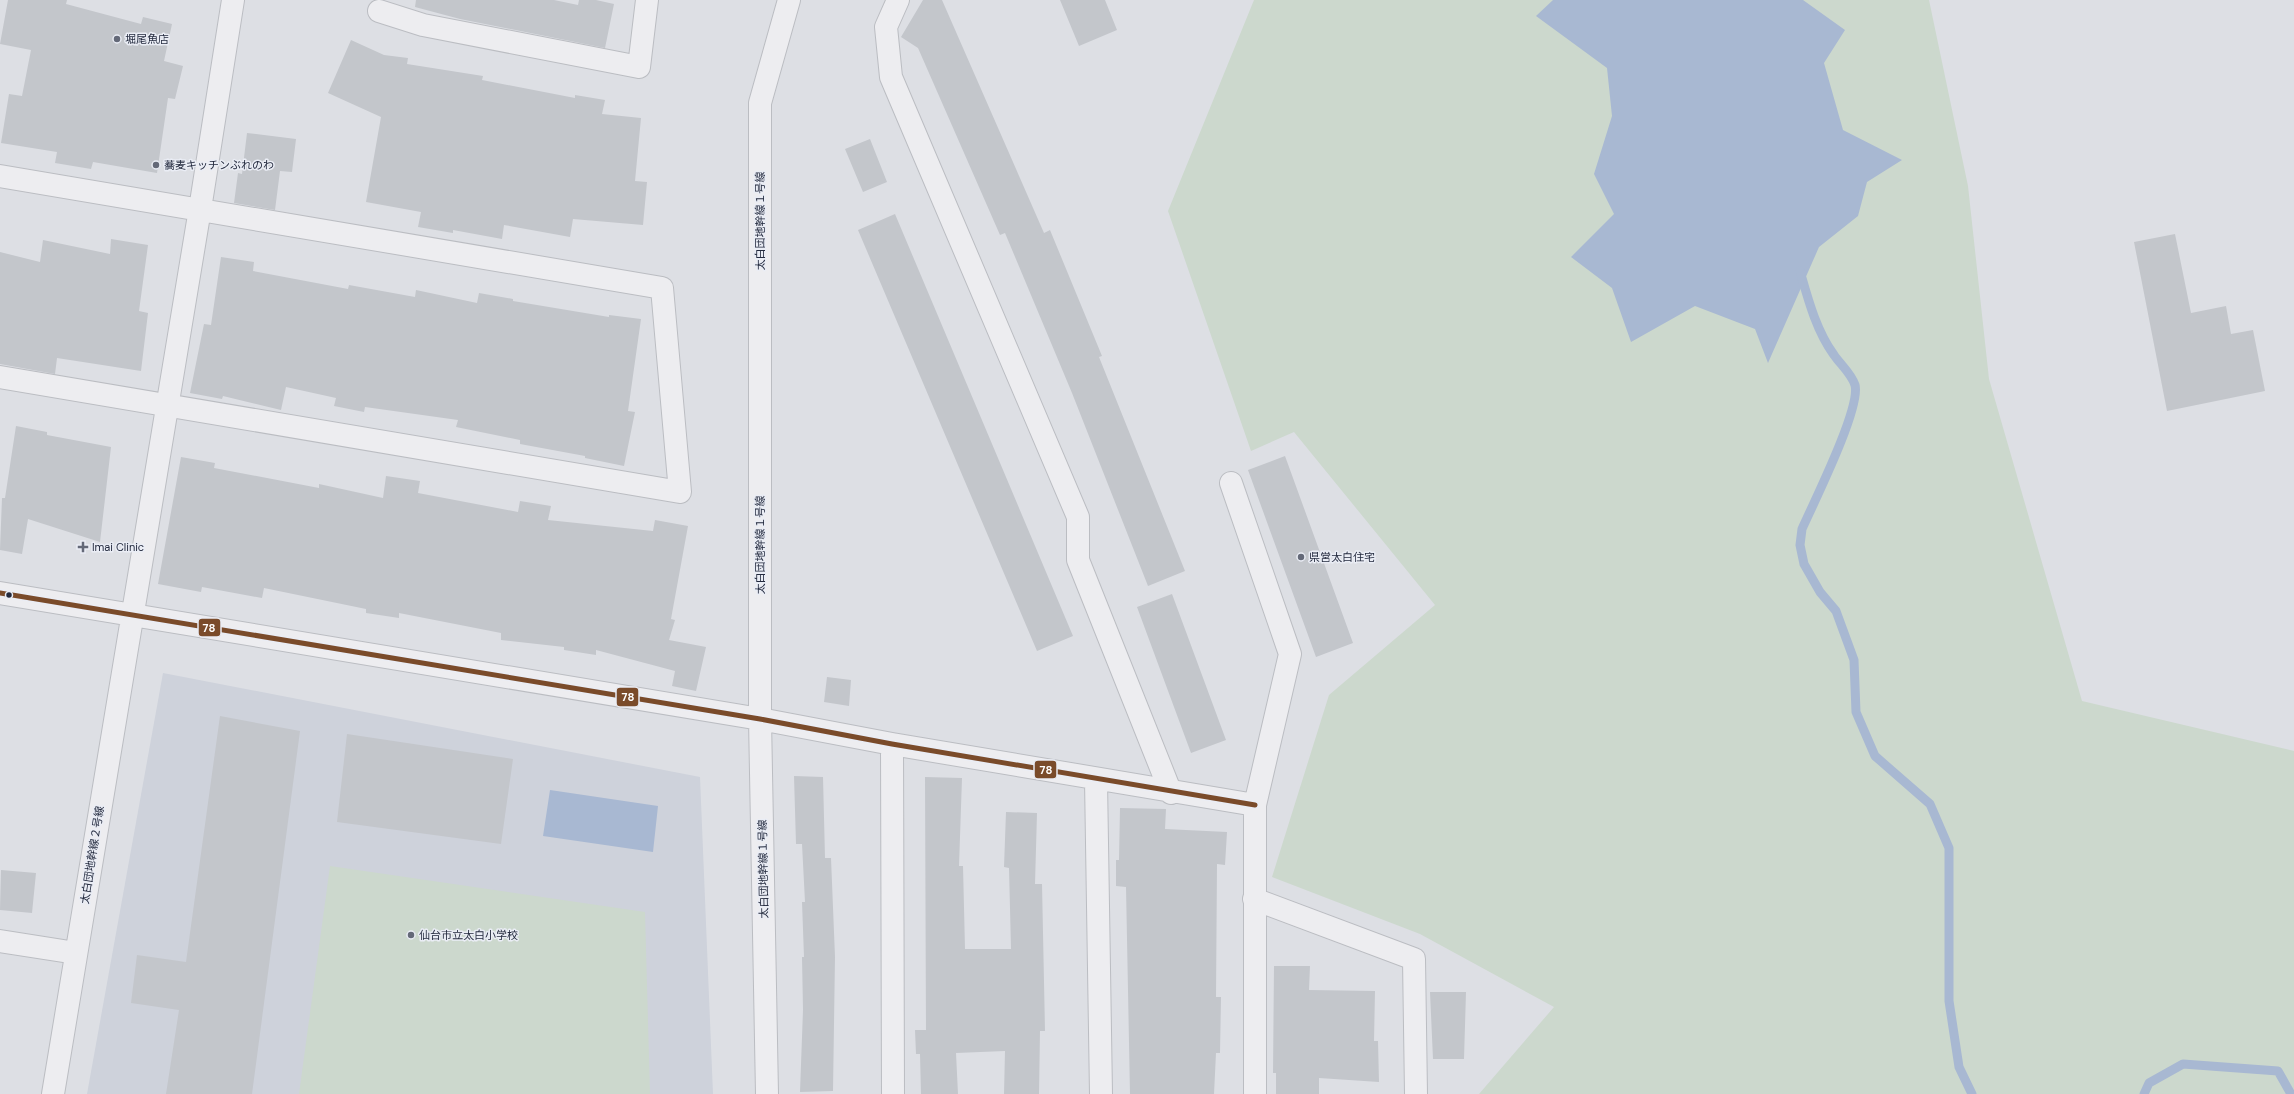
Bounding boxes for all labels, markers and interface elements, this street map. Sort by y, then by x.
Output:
place label: 堀尾魚店 [125,32,169,46]
marker: 堀尾魚店 [112,34,122,44]
place label: 蕎麦キッチンぶれのわ [164,158,274,172]
marker: 蕎麦キッチンぶれのわ [151,160,161,170]
street label: 太白団地幹線１号線 [753,172,767,271]
street label: 太白団地幹線１号線 [753,496,767,595]
place label: Imai Clinic [92,540,144,554]
marker: Imai Clinic [77,541,89,553]
place label: 県営太白住宅 [1309,550,1375,564]
marker: 県営太白住宅 [1296,552,1306,562]
unlabelled marker [4,590,14,600]
line badge: 78 [198,618,221,637]
text: 78 [203,621,215,635]
line badge: 78 [616,687,639,707]
text: 78 [622,690,634,704]
line badge: 78 [1034,760,1057,779]
text: 78 [1040,763,1052,777]
street label: 太白団地幹線２号線 [77,805,107,905]
street label: 太白団地幹線１号線 [755,819,771,919]
place label: 仙台市立太白小学校 [419,928,518,942]
marker: 仙台市立太白小学校 [406,930,416,940]

